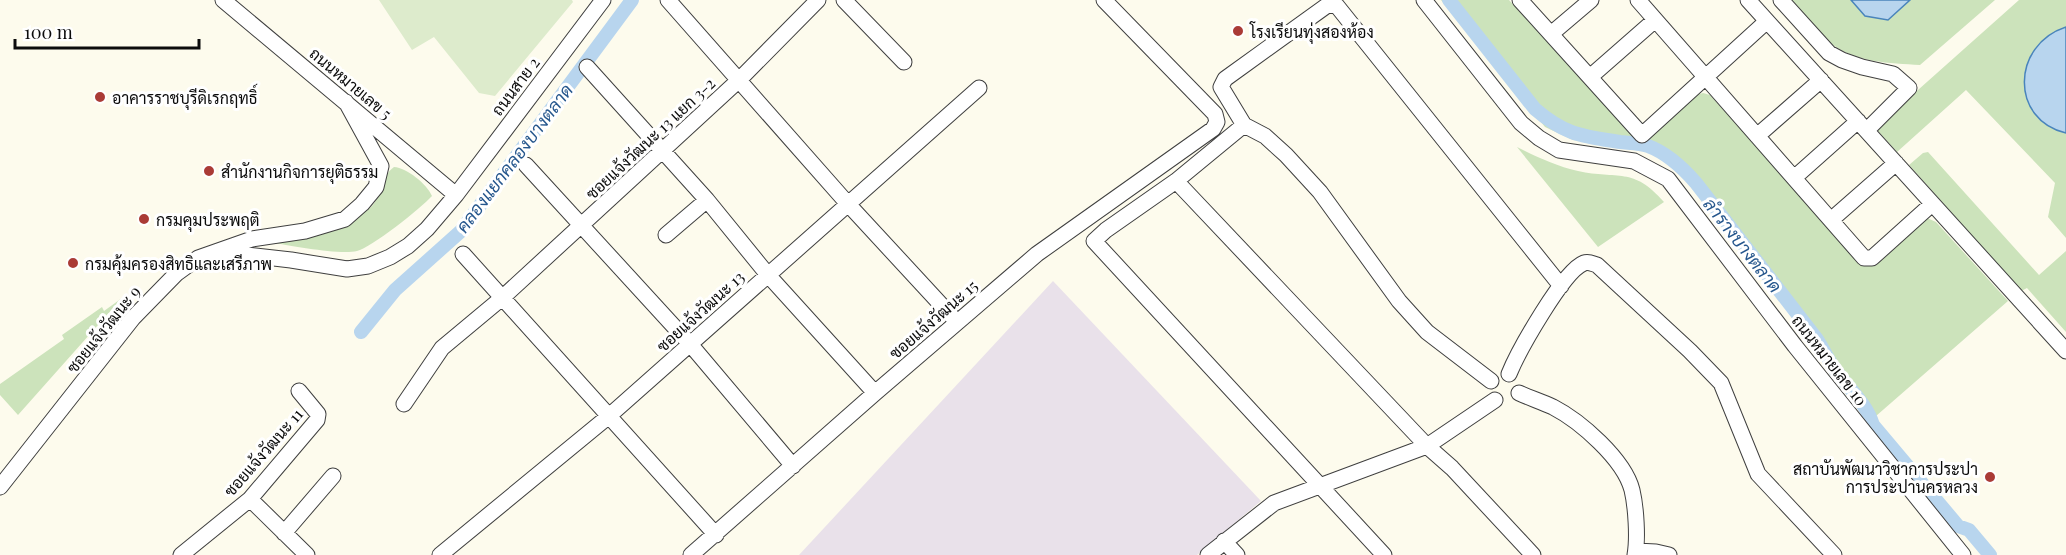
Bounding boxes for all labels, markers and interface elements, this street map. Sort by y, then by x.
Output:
scale bar [15,12,200,50]
text: 100 m [24,20,73,44]
place label: โรงเรียนทุ่งสองห้อง [1249,21,1374,44]
marker: โรงเรียนทุ่งสองห้อง [1231,24,1245,38]
street label: ถนนหมายเลข 5 [306,43,396,123]
street label: ถนนสาย 2 [486,53,544,119]
street label: ซอยแจ้งวัฒนะ 13 แยก 3-2 [581,73,719,203]
water label: คลองแยกคลองบางตลาด [450,79,578,237]
place label: อาคารราชบุรีดิเรกฤทธิ์ [112,83,258,110]
marker: อาคารราชบุรีดิเรกฤทธิ์ [93,90,107,104]
place label: สำนักงานกิจการยุติธรรม [221,161,378,184]
marker: สำนักงานกิจการยุติธรรม [202,164,216,178]
water label: ลำรางบางตลาด [1698,193,1788,297]
place label: กรมคุมประพฤติ [156,209,260,232]
marker: กรมคุมประพฤติ [137,212,151,226]
place label: กรมคุ้มครองสิทธิและเสรีภาพ [85,253,272,276]
marker: กรมคุ้มครองสิทธิและเสรีภาพ [66,256,80,270]
street label: ซอยแจ้งวัฒนะ 13 [652,266,748,356]
street label: ซอยแจ้งวัฒนะ 15 [884,275,982,363]
street label: ซอยแจ้งวัฒนะ 9 [61,281,145,377]
street label: ถนนหมายเลข 10 [1788,310,1872,410]
street label: ซอยแจ้งวัฒนะ 11 [219,404,307,500]
place label: สถาบันพัฒนาวิชาการประปา การประปานครหลวง [1793,458,1978,497]
marker: สถาบันพัฒนาวิชาการประปา การประปานครหลวง [1983,470,1997,484]

